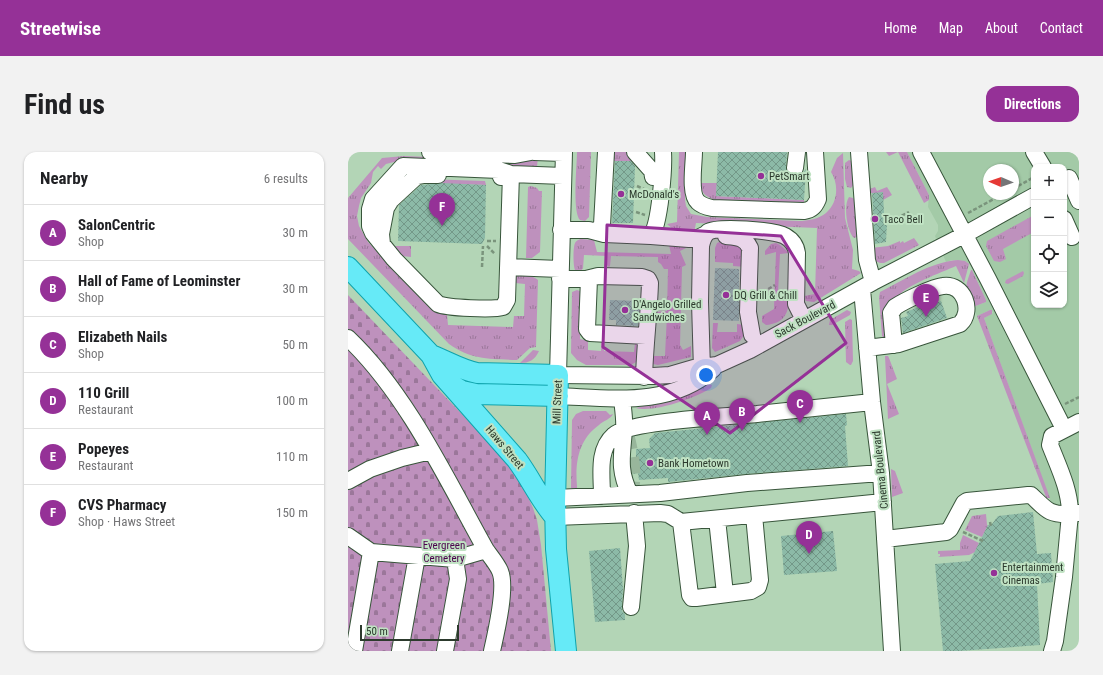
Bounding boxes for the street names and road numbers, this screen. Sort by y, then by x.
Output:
street label: Sack Boulevard [773,298,838,341]
street label: Mill Street [550,380,565,424]
street label: Haws Street [483,423,526,472]
street label: Cinema Boulevard [870,430,891,510]

